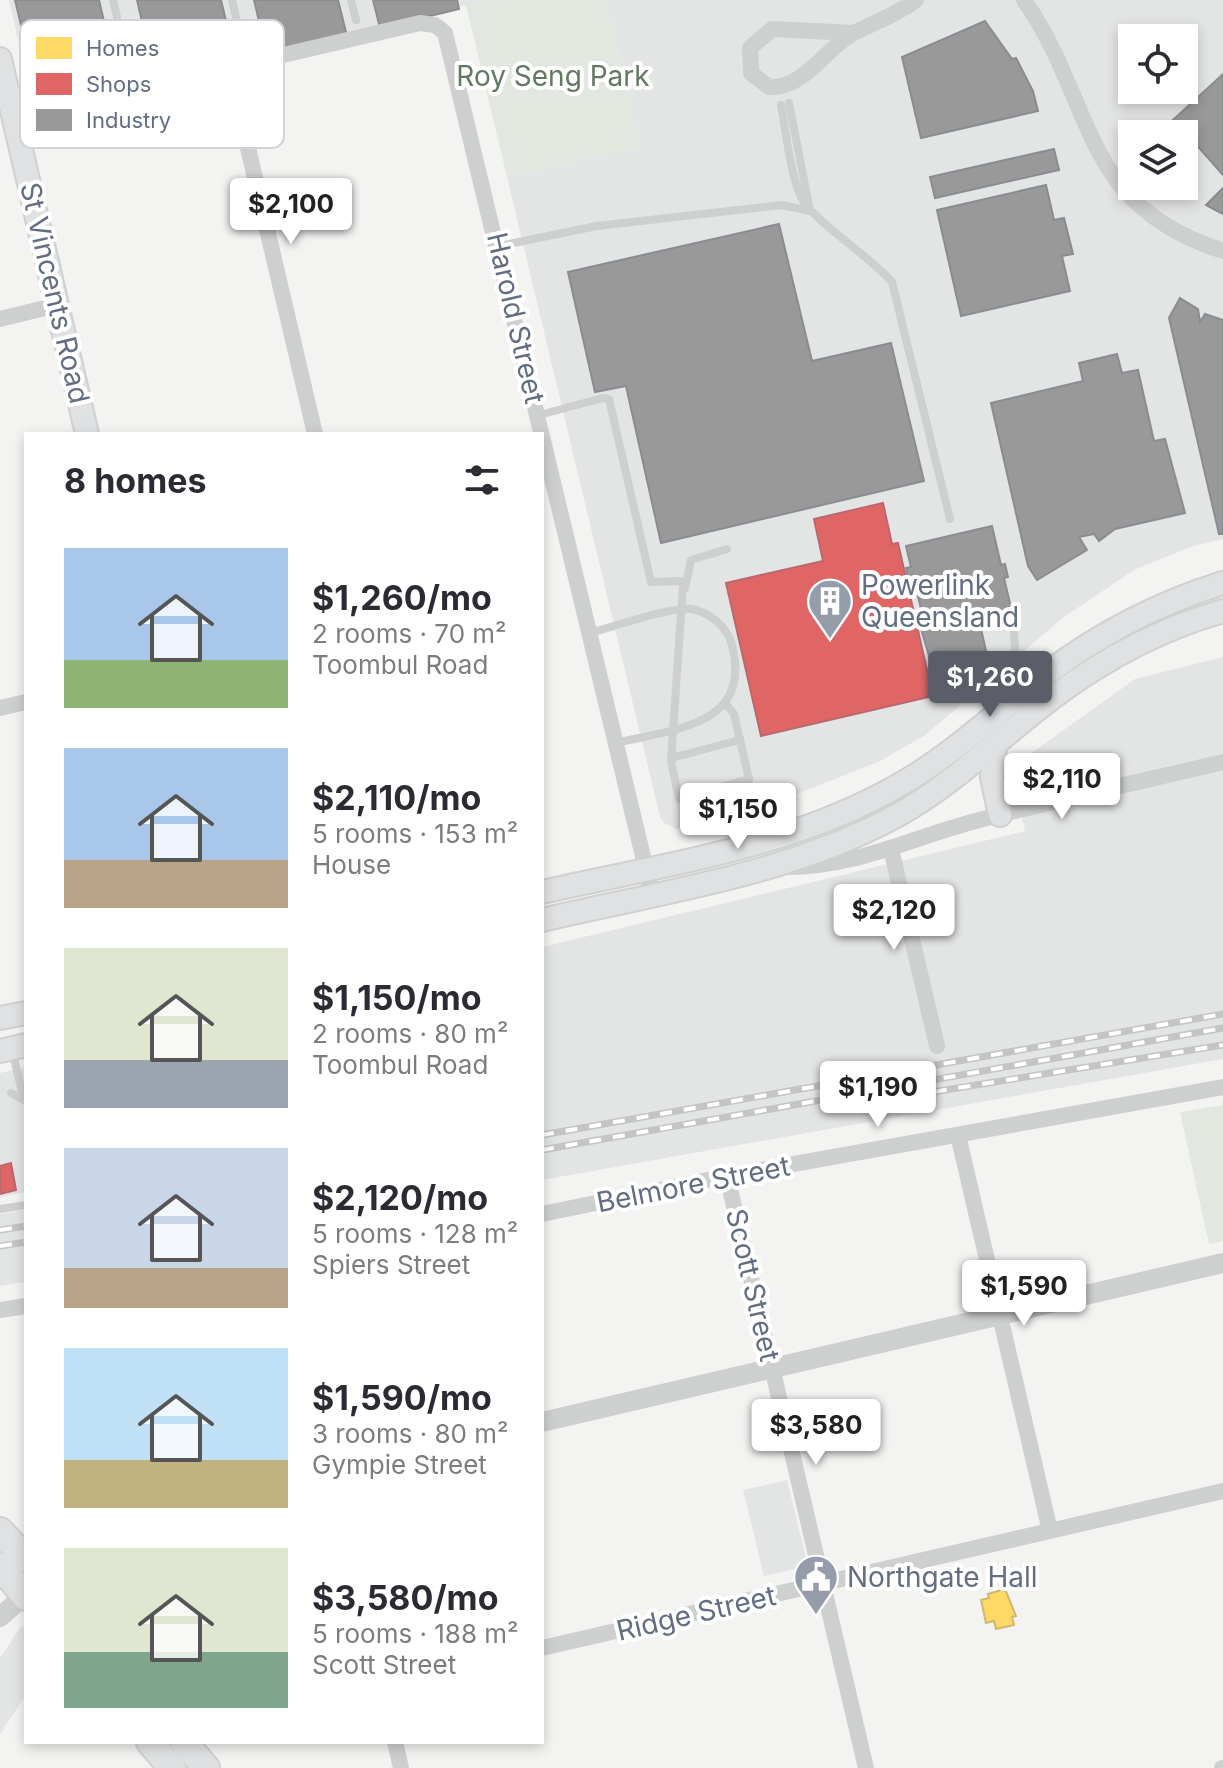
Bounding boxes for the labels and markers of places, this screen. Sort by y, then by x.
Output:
pin: $2,100 [226,178,356,246]
place label: Powerlink Queensland [861,568,1019,634]
building icon: Powerlink Queensland [806,577,854,640]
pin: $1,260 [925,651,1055,719]
pin: $2,110 [997,753,1127,821]
pin: $1,150 [673,783,803,851]
pin: $2,120 [829,884,959,952]
pin: $1,190 [813,1061,943,1129]
pin: $1,590 [959,1260,1089,1328]
pin: $3,580 [751,1399,881,1467]
public building icon: Northgate Hall [792,1553,840,1616]
place label: Northgate Hall [847,1560,1038,1594]

